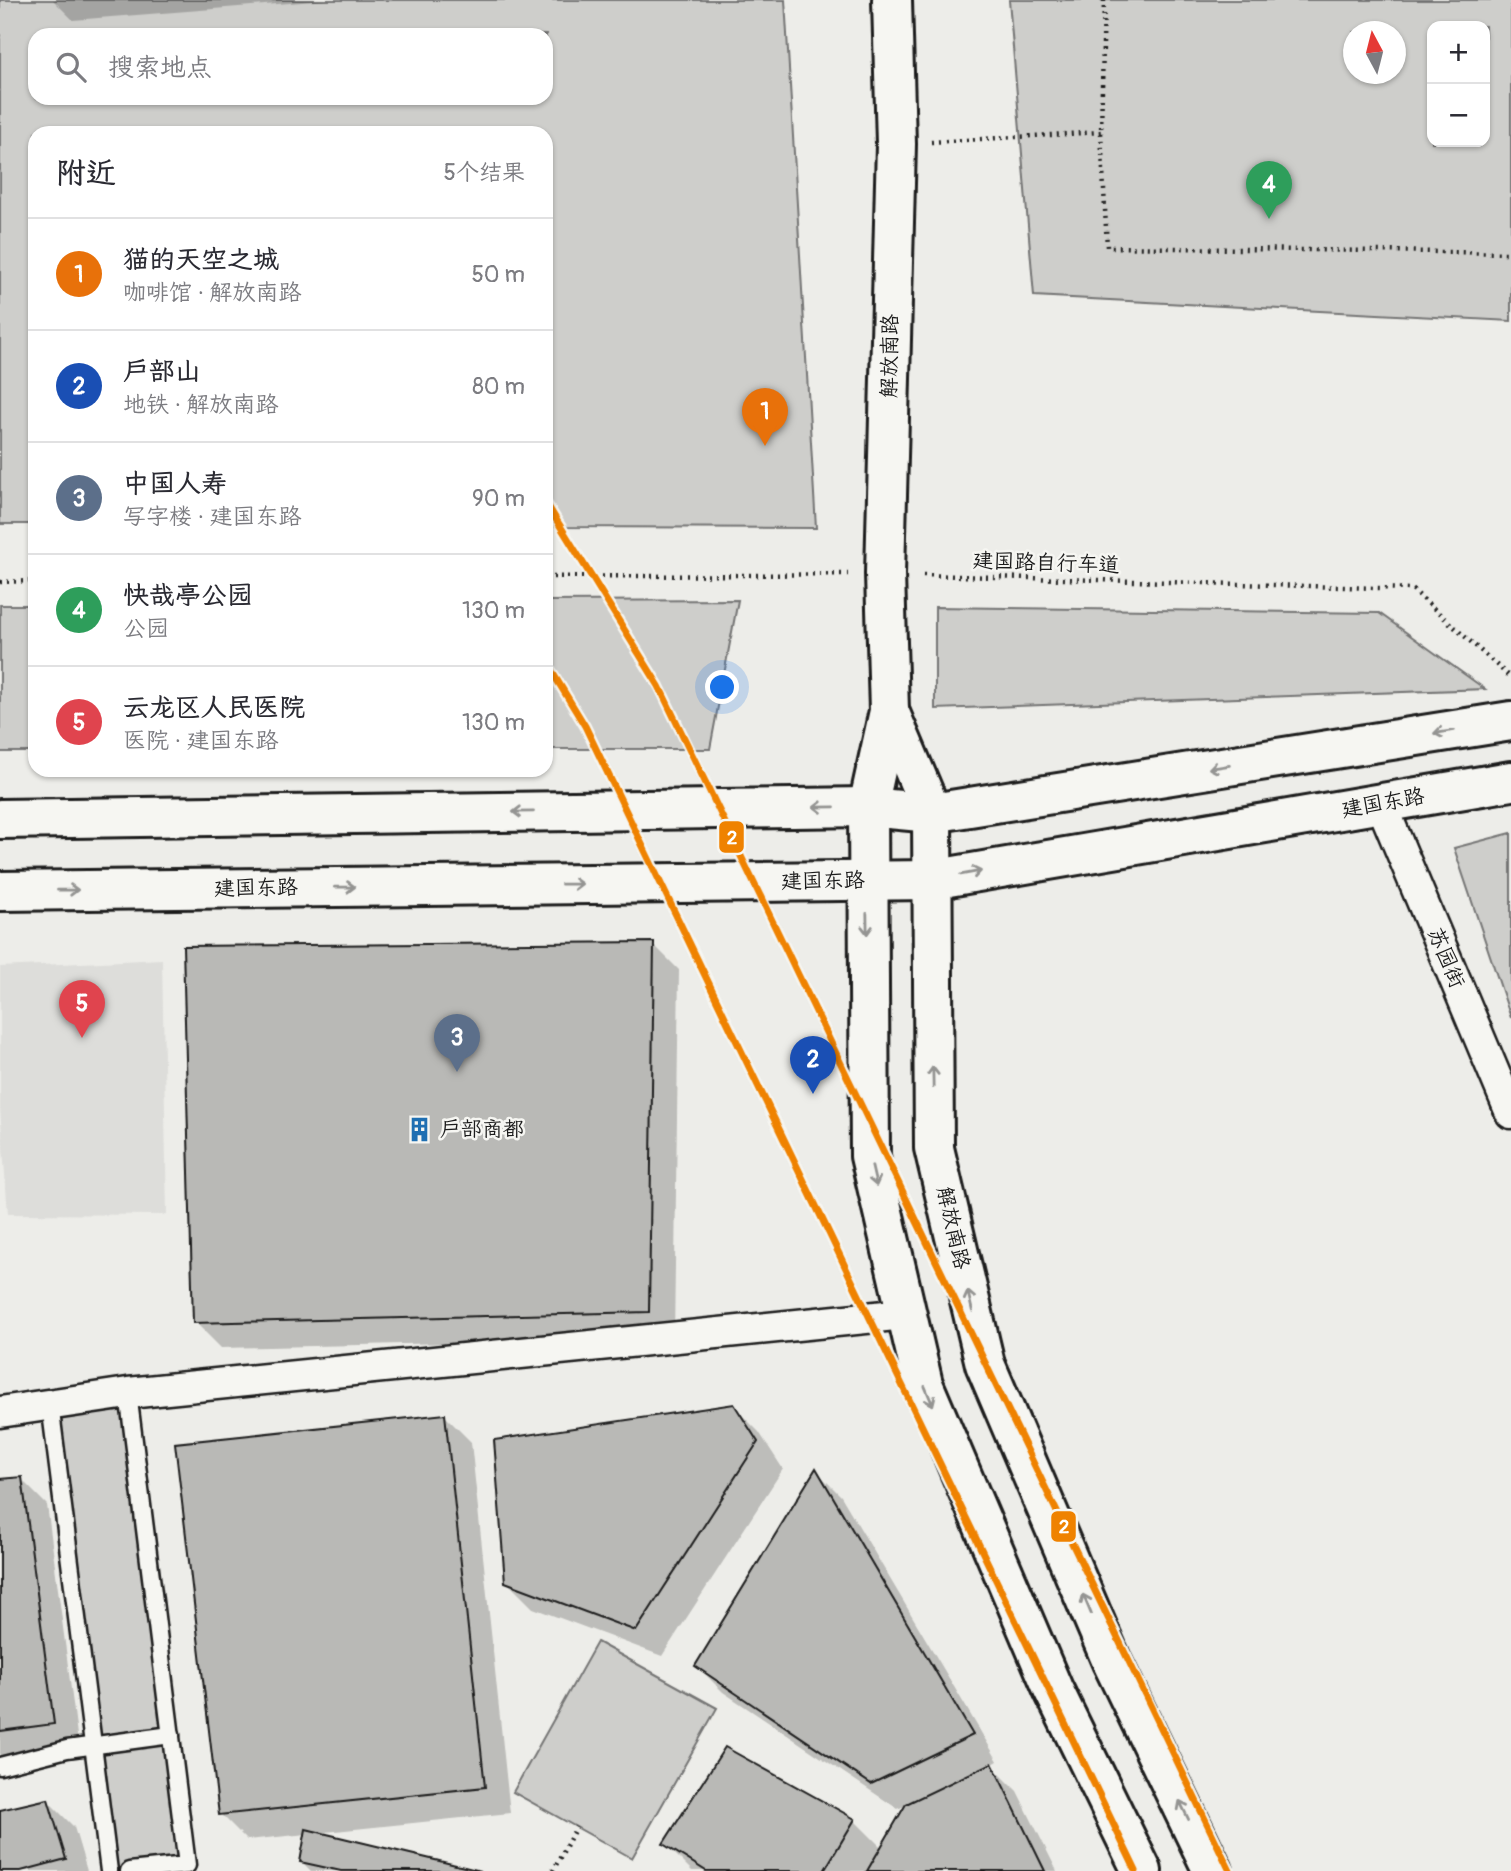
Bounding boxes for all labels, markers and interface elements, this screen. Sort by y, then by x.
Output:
north arrow [1343,21,1406,84]
map controls [1427,21,1490,147]
button: + [1427,21,1490,84]
search box [28,28,553,105]
icon: search [52,48,90,86]
text: 搜索地点 [108,52,212,84]
button: − [1427,84,1490,147]
text: 附近 [56,155,116,192]
text: 5个结果 [444,158,525,187]
pin: 4 [1246,161,1292,219]
text: 猫的天空之城 [123,244,279,276]
text: 1 [75,260,84,289]
text: 50 m [471,260,525,289]
text: 咖啡馆 · 解放南路 [123,278,301,307]
street label: 解放南路 [876,314,904,398]
text: 户部山 [123,356,201,388]
text: 2 [73,372,85,401]
text: 80 m [472,372,525,401]
pin: 1 [742,388,788,446]
text: 地铁 · 解放南路 [123,390,278,419]
text: 中国人寿 [123,468,227,500]
text: 3 [73,484,85,513]
text: 90 m [472,484,525,513]
text: 写字楼 · 建国东路 [123,502,301,531]
street label: 建国路自行车道 [972,547,1120,579]
text: 快哉亭公园 [123,580,253,612]
text: 4 [72,596,86,625]
text: 130 m [462,596,525,625]
text: 公园 [123,614,169,643]
your location [705,670,739,704]
text: 云龙区人民医院 [123,692,305,724]
text: 5 [73,708,85,737]
text: 130 m [462,708,525,737]
one-way arrow [1433,725,1455,738]
text: 医院 · 建国东路 [123,726,278,755]
one-way arrow [1208,761,1231,774]
street label: 建国东路 [1339,782,1427,824]
one-way arrow [813,801,836,814]
one-way arrow [512,805,535,818]
line badge: 2 [718,820,745,854]
text: 2 [727,826,738,850]
one-way arrow [959,866,982,879]
street label: 建国东路 [781,867,865,895]
street label: 建国东路 [214,874,298,902]
one-way arrow [560,877,583,891]
one-way arrow [333,880,356,893]
one-way arrow [56,883,79,897]
one-way arrow [861,913,874,936]
street label: 苏园街 [1421,924,1471,992]
pin: 5 [59,980,105,1038]
pin: 3 [434,1014,480,1072]
pin: 2 [790,1036,836,1094]
one-way arrow [927,1066,940,1089]
building icon: 户部商都 [406,1115,434,1143]
place label: 户部商都 [440,1116,524,1143]
one-way arrow [868,1164,881,1187]
street label: 解放南路 [930,1184,976,1272]
one-way arrow [963,1290,976,1313]
one-way arrow [923,1385,936,1407]
line badge: 2 [1050,1510,1077,1543]
text: 2 [1059,1515,1070,1539]
one-way arrow [1080,1594,1093,1615]
one-way arrow [1176,1800,1190,1821]

